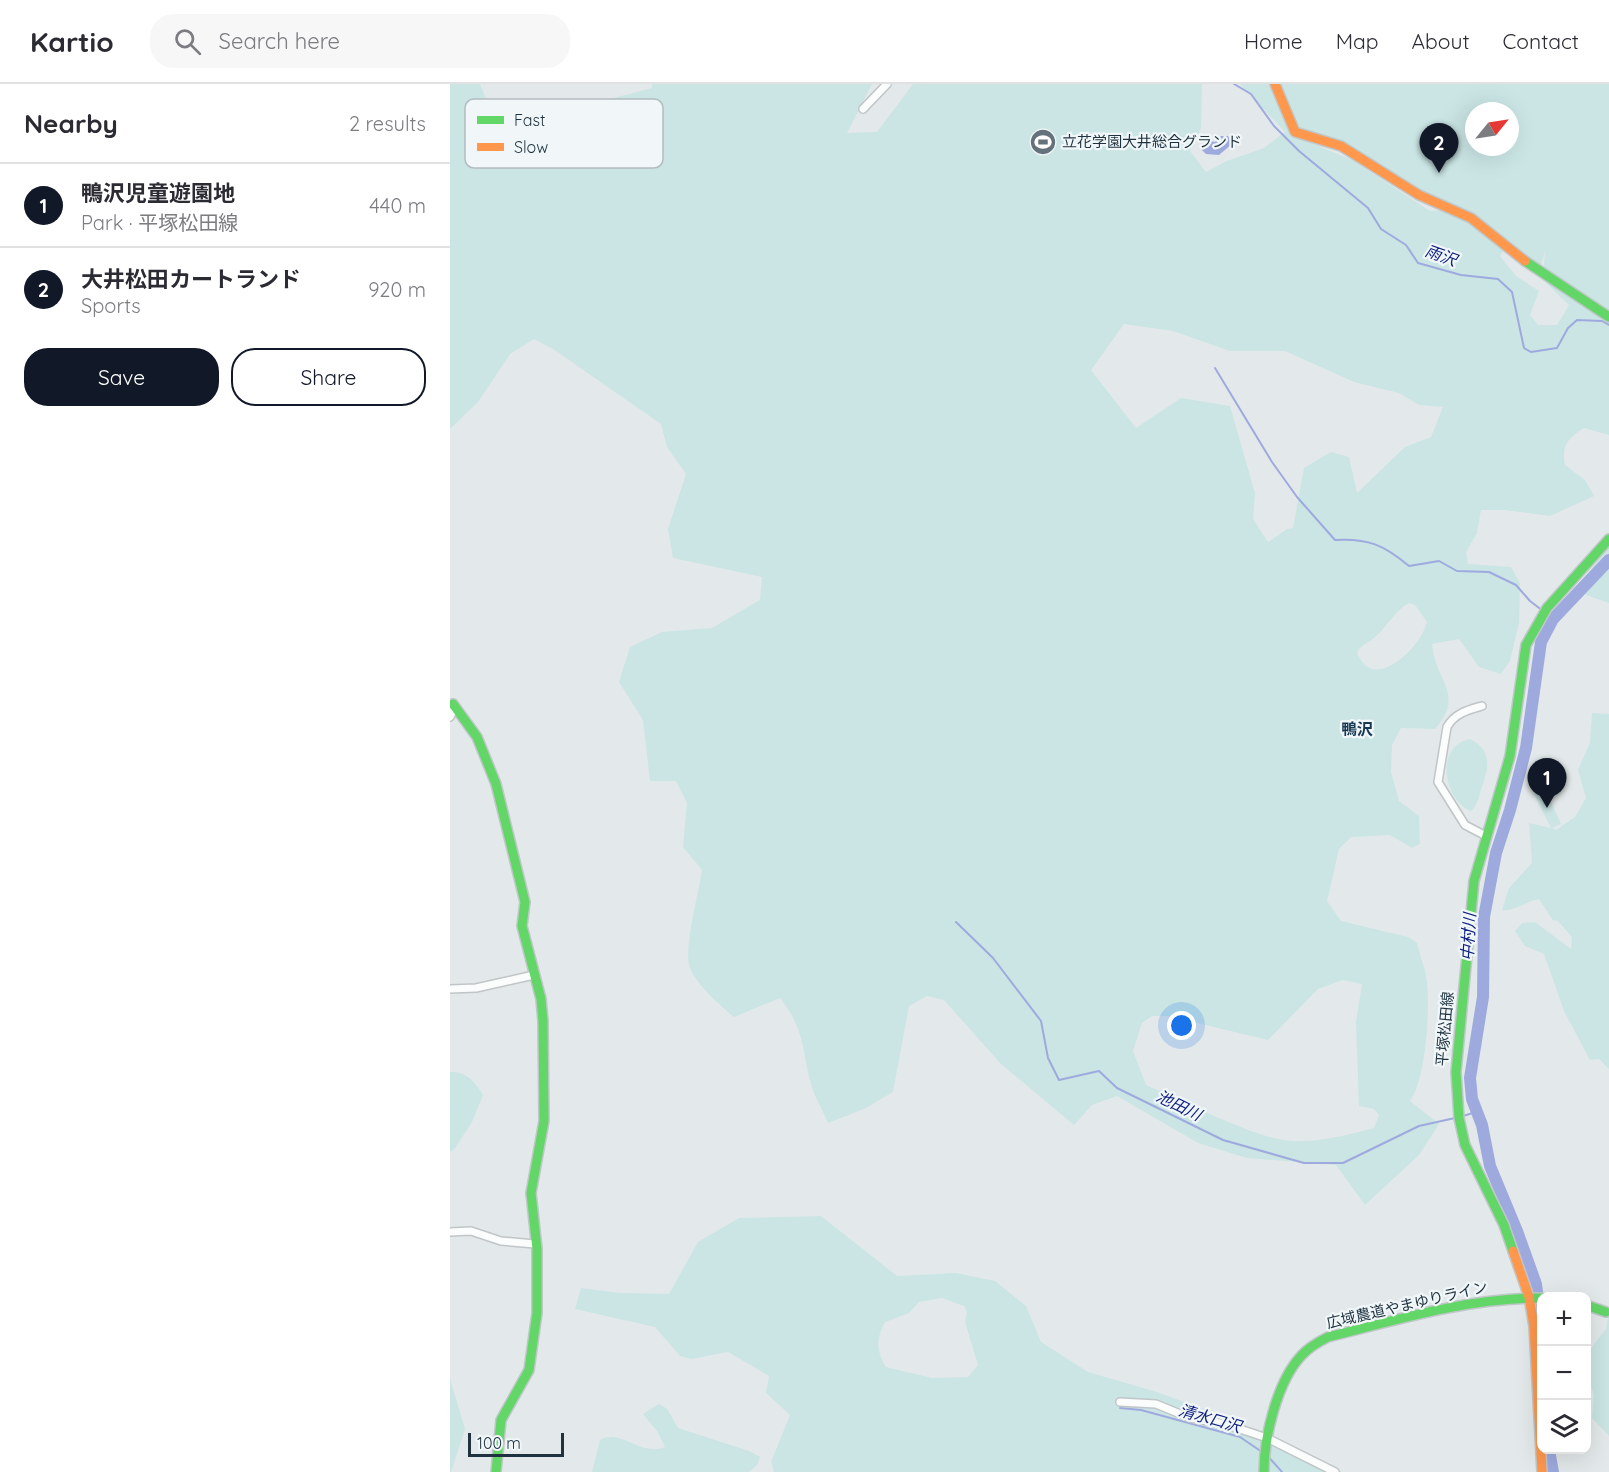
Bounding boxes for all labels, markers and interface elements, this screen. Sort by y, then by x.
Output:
search box [150,14,570,68]
text: Kartio [30,24,114,59]
icon: search [171,25,204,58]
text: Search here [219,27,340,55]
text: Home [1244,28,1303,54]
text: Map [1336,28,1379,54]
text: About [1412,28,1470,54]
text: Contact [1503,28,1579,54]
legend [465,99,663,168]
north arrow [1465,102,1519,156]
text: Nearby [24,107,118,140]
text: Fast [514,110,545,130]
text: 2 results [349,111,426,136]
pin: 2 [1420,124,1458,173]
sports icon: 立花学園大井総合グランド [1028,127,1058,157]
place label: 立花学園大井総合グランド [1062,132,1242,151]
text: Slow [514,137,548,157]
text: 鴨沢児童遊園地 [81,179,235,207]
text: 1 [40,193,47,218]
text: 440 m [369,193,426,218]
text: Park · 平塚松田線 [81,210,238,235]
water label: 雨沢 [1423,240,1461,271]
text: 大井松田カートランド [81,265,301,293]
text: 2 [38,277,49,302]
text: 920 m [368,277,426,302]
text: Sports [81,293,141,318]
button: Save [24,348,219,406]
button: Share [231,348,426,406]
district label: 鴨沢 [1341,719,1373,739]
pin: 1 [1528,758,1566,808]
water label: 中村川 [1457,911,1479,961]
street label: 平塚松田線 [1432,991,1457,1067]
your location [1167,1011,1196,1040]
water label: 池田川 [1153,1085,1207,1125]
street label: 広域農道やまゆりライン [1324,1277,1489,1332]
map controls [1537,1292,1591,1454]
button: + [1537,1292,1591,1346]
button: − [1537,1346,1591,1400]
water label: 清水口沢 [1176,1400,1245,1437]
button: layers [1537,1400,1591,1454]
scale bar [468,1430,564,1458]
text: 100 m [477,1433,521,1453]

